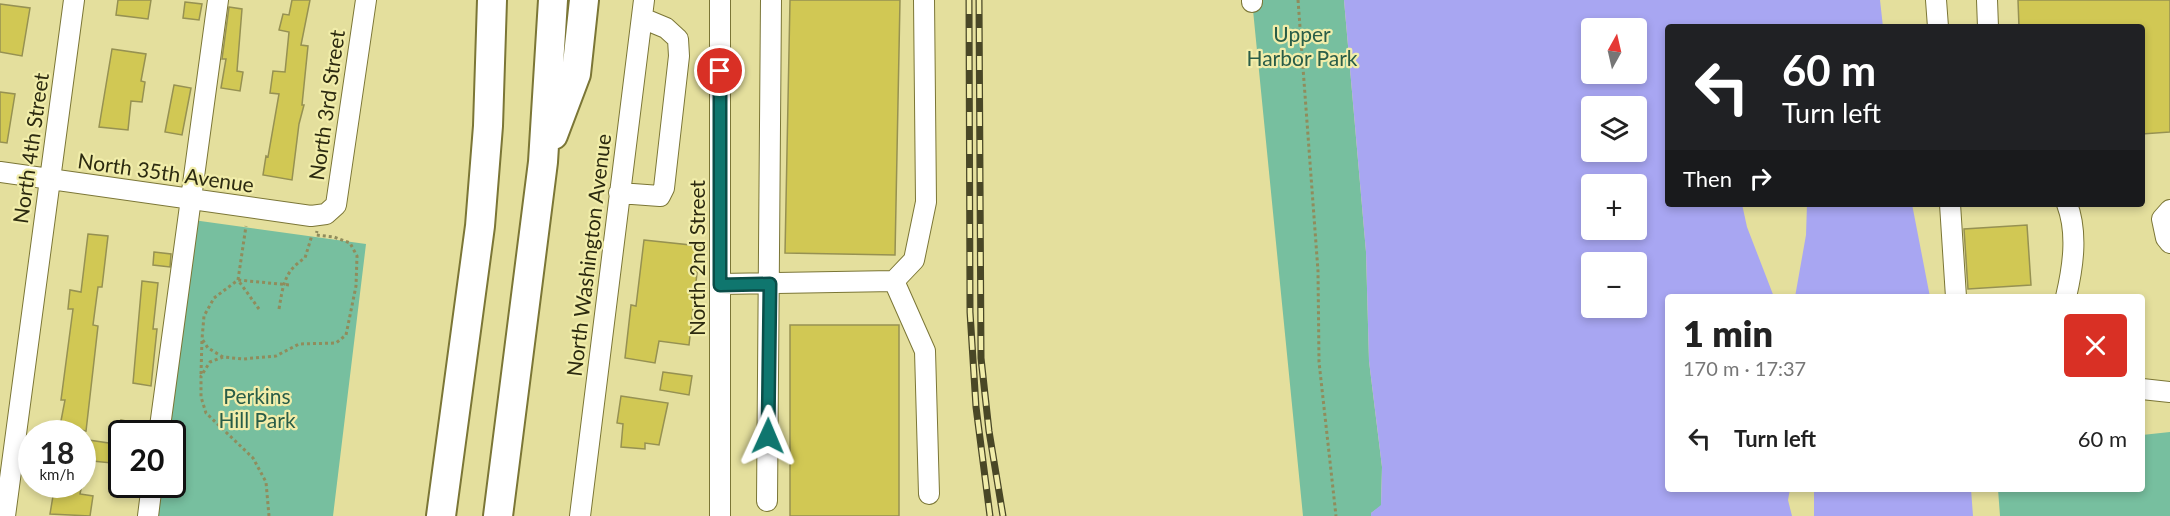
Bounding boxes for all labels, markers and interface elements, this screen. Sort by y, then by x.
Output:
north arrow [1581,18,1647,84]
map controls [1581,18,1647,318]
park label: Upper Harbor Park [1246,21,1358,70]
street label: North 3rd Street [303,28,349,182]
pin [694,45,745,96]
text: 60 m [1782,45,1876,95]
icon: left [1683,48,1761,126]
icon: arrive [703,54,736,87]
street label: North 4th Street [7,71,53,225]
button: layers [1581,96,1647,162]
text: Turn left [1782,96,1881,129]
street label: North Washington Avenue [561,132,615,378]
street label: North 35th Avenue [76,147,256,197]
icon: right [1744,162,1777,195]
text: Then [1683,165,1732,192]
button: + [1581,174,1647,240]
street label: North 2nd Street [684,179,709,336]
button: − [1581,252,1647,318]
text: 1 min [1683,311,1773,355]
button: close [2064,314,2127,377]
text: 170 m · 17:37 [1683,356,1806,380]
park label: Perkins Hill Park [218,383,296,432]
position arrow [736,404,800,468]
speed limit sign: 20 [108,420,186,498]
icon: left [1683,422,1716,455]
text: Turn left [1734,425,1816,452]
text: 60 m [2078,425,2127,452]
text: 18 [40,434,74,470]
text: km/h [39,465,75,483]

